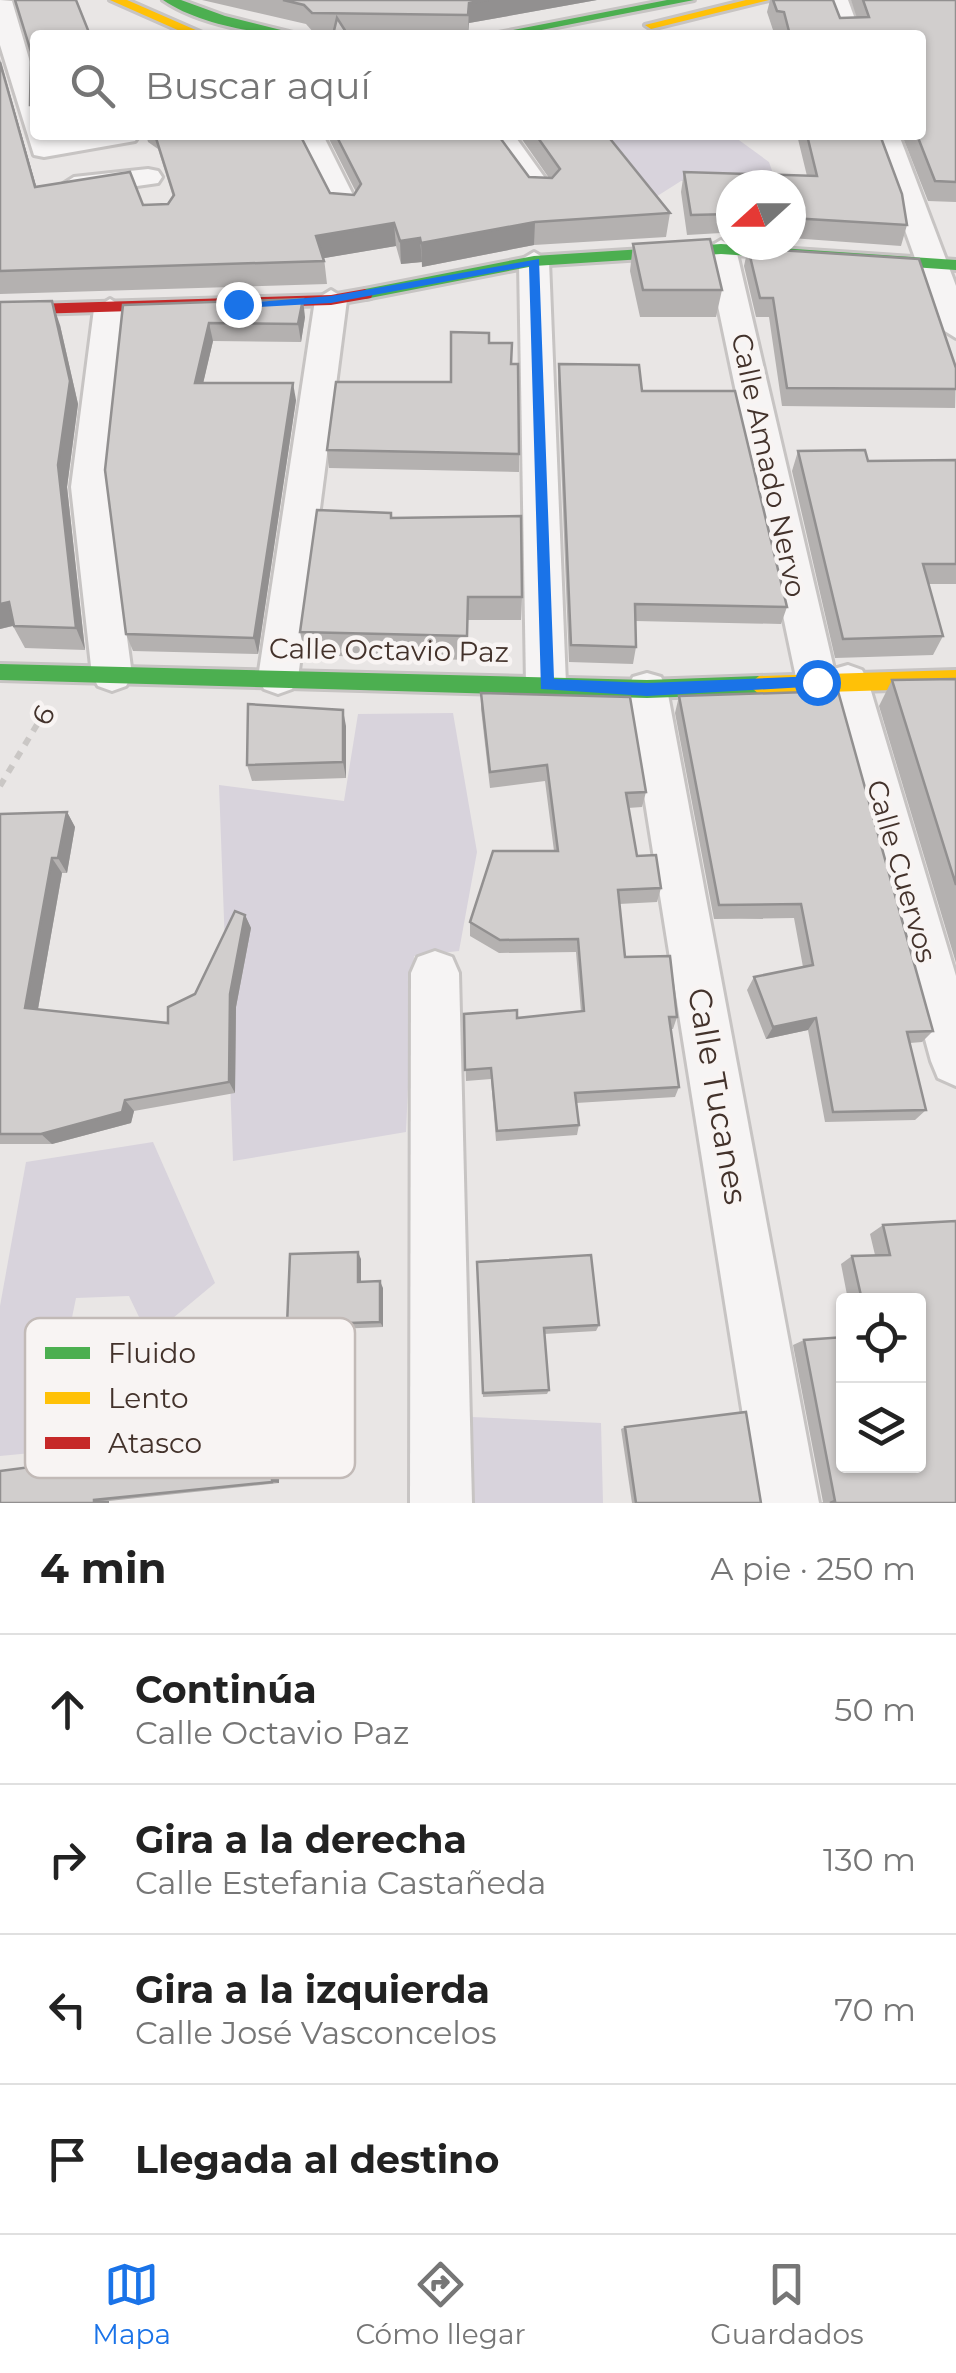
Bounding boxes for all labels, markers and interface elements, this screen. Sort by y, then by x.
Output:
search box [30,30,926,140]
icon: search [65,58,120,113]
text: Buscar aquí [145,62,371,109]
north arrow [716,170,806,260]
route end [216,282,262,328]
street label: Calle Amado Nervo [724,330,814,600]
street label: Calle Octavio Paz [269,631,509,669]
route start [795,660,841,706]
street label: 6 [24,699,62,731]
street label: Calle Cuervos [860,776,944,966]
street label: Calle Tucanes [680,985,756,1207]
map controls [836,1293,926,1473]
button: locate [836,1293,926,1383]
legend [25,1318,355,1478]
text: Fluido [108,1336,196,1370]
text: Lento [108,1381,189,1415]
button: layers [836,1383,926,1473]
text: Atasco [108,1426,202,1460]
text: 4 min [40,1542,167,1594]
text: A pie · 250 m [710,1549,916,1588]
text: Continúa [135,1666,317,1713]
icon: ahead [40,1682,95,1737]
text: 50 m [834,1690,916,1729]
text: Calle Octavio Paz [135,1713,409,1752]
text: Gira a la derecha [135,1816,467,1863]
icon: right [40,1832,95,1887]
text: 130 m [823,1840,916,1879]
text: Calle Estefania Castañeda [135,1863,546,1902]
text: Gira a la izquierda [135,1966,490,2013]
icon: left [40,1982,95,2037]
text: 70 m [834,1990,916,2029]
text: Calle José Vasconcelos [135,2013,497,2052]
icon: arrive [40,2132,95,2187]
text: Llegada al destino [135,2136,499,2183]
tab: Mapa [92,2257,171,2351]
tab: Cómo llegar [355,2257,526,2351]
tab: Guardados [710,2257,864,2351]

